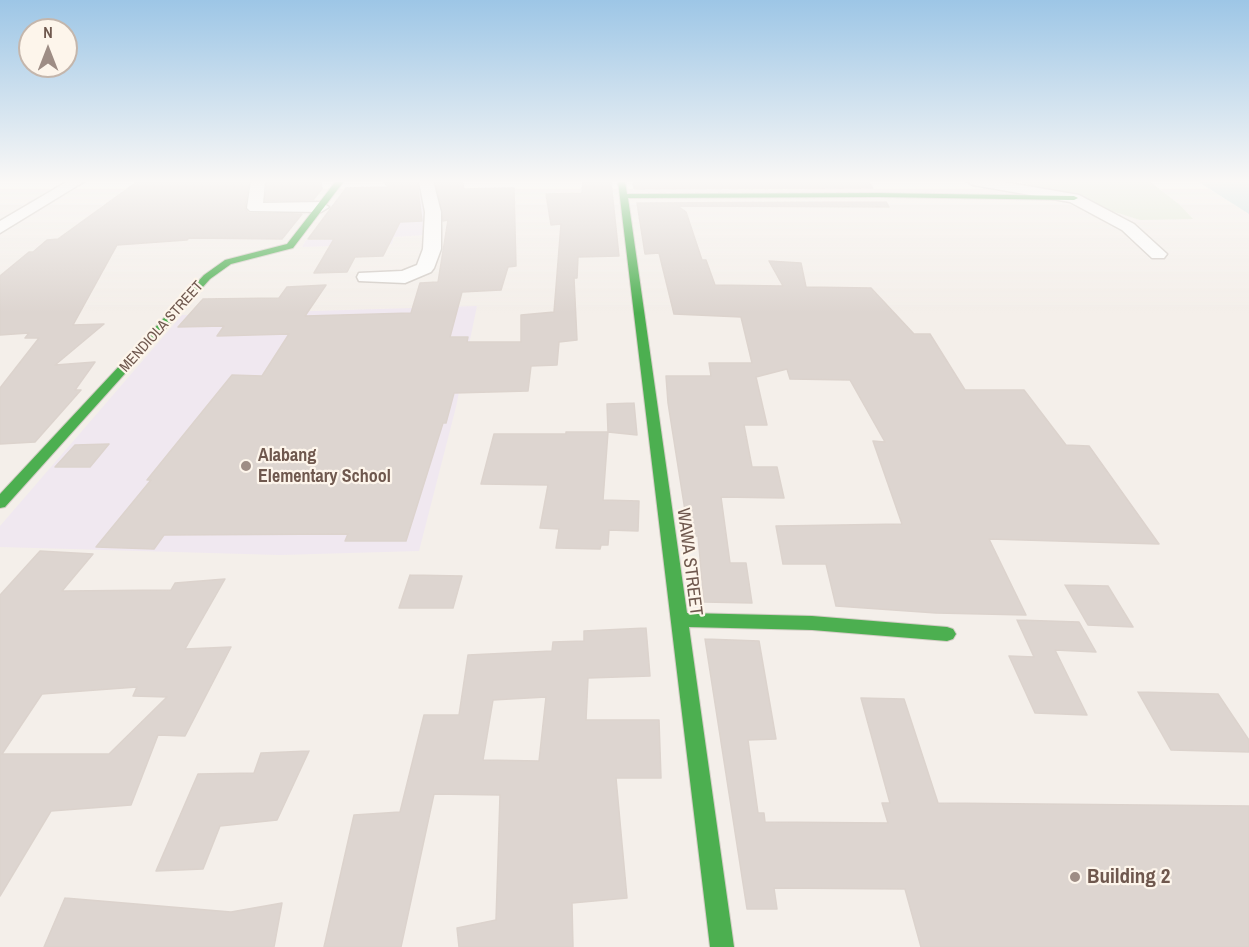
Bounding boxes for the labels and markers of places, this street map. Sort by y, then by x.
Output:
place label: Alabang Elementary School [258,445,391,488]
marker: Alabang Elementary School [239,459,253,473]
place label: Building 2 [1087,864,1170,890]
marker: Building 2 [1068,870,1082,884]

